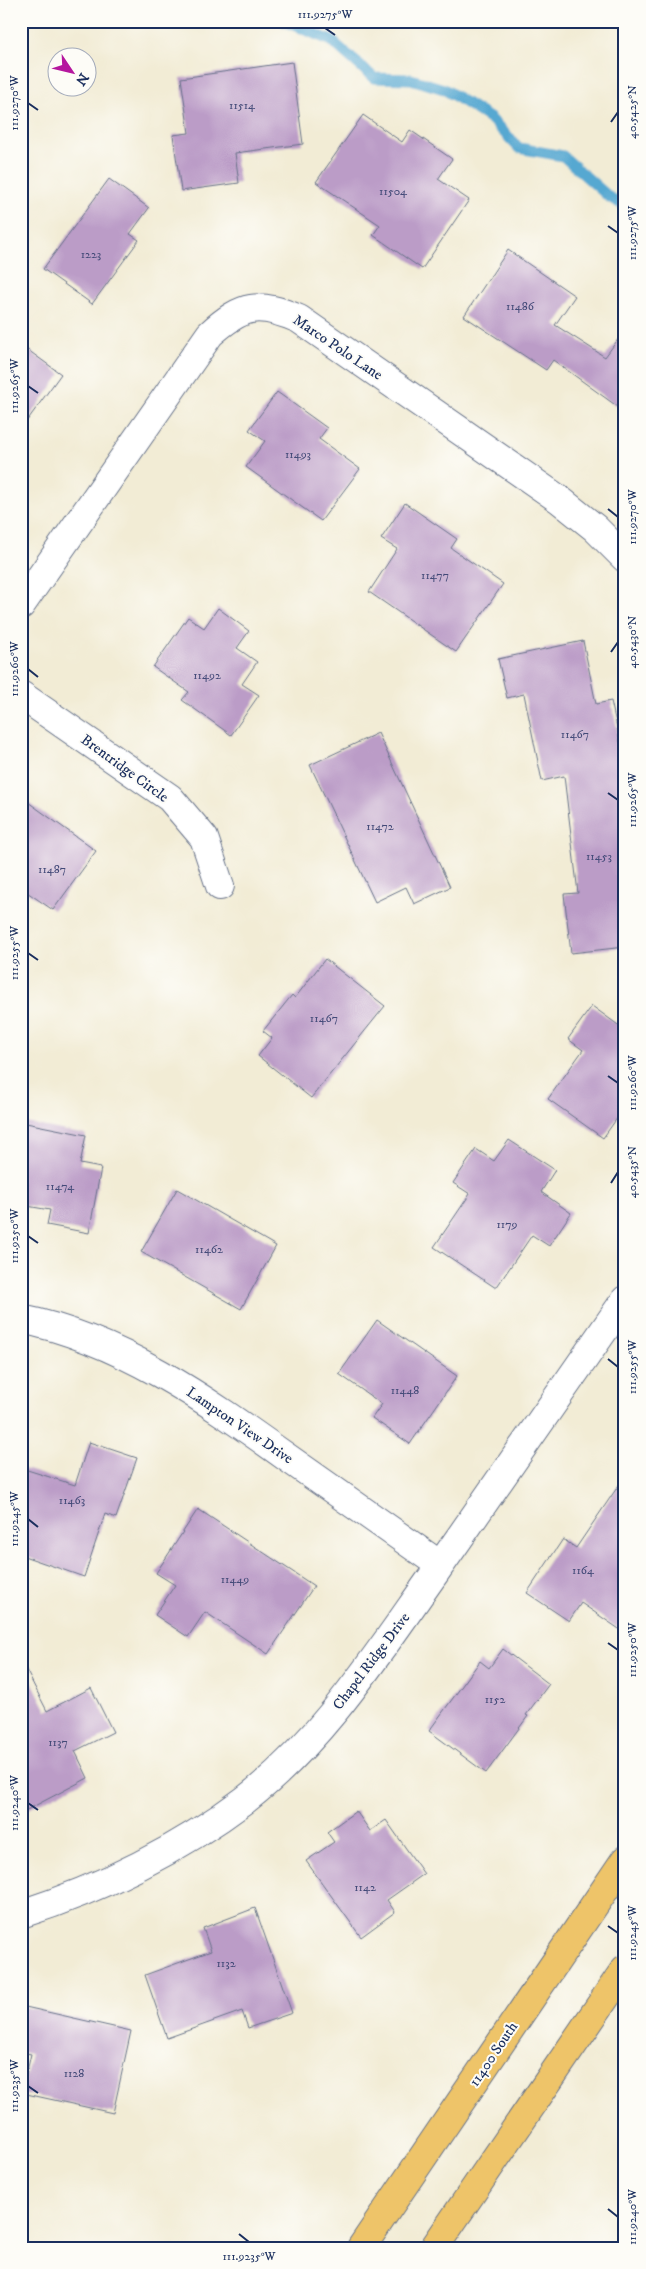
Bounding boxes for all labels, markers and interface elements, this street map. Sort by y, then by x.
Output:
text: 111.9275°W [298,7,353,22]
north arrow [48,48,98,98]
text: N [71,69,93,89]
text: 111.9270°W [7,74,22,131]
text: 40.5425°N [625,85,640,139]
house number: 11514 [229,98,256,113]
house number: 11504 [379,184,408,199]
text: 111.9275°W [625,205,640,260]
house number: 1223 [81,247,101,262]
house number: 11486 [506,299,535,314]
street label: Marco Polo Lane [289,310,386,384]
text: 111.9265°W [7,358,22,413]
house number: 11493 [285,447,311,462]
text: 111.9270°W [625,488,640,545]
house number: 11477 [421,568,449,583]
text: 40.5430°N [625,615,640,668]
text: 111.9260°W [7,640,22,697]
house number: 11492 [193,668,221,683]
house number: 11467 [561,727,589,742]
street label: Brentridge Circle [77,730,172,807]
text: 111.9265°W [625,772,640,827]
house number: 11472 [366,819,394,834]
house number: 11453 [586,849,612,864]
house number: 11487 [38,862,66,877]
text: 111.9255°W [7,925,22,980]
house number: 11467 [310,1011,338,1026]
text: 111.9260°W [625,1054,640,1111]
text: 40.5435°N [625,1146,640,1198]
house number: 11474 [46,1179,75,1194]
text: 111.9250°W [7,1207,22,1264]
house number: 1179 [496,1217,518,1232]
house number: 11462 [195,1242,223,1257]
text: 111.9255°W [625,1339,640,1394]
street label: Lampton View Drive [183,1383,297,1468]
house number: 11448 [391,1383,419,1398]
text: 111.9245°W [7,1490,22,1547]
house number: 11463 [59,1493,85,1508]
house number: 1164 [572,1563,595,1578]
house number: 11449 [221,1572,249,1587]
street label: Chapel Ridge Drive [329,1609,414,1714]
text: 111.9250°W [625,1621,640,1678]
house number: 1152 [485,1692,505,1707]
house number: 1137 [48,1735,68,1750]
text: 111.9240°W [7,1774,22,1831]
house number: 1142 [354,1880,376,1895]
text: 111.9245°W [625,1904,640,1961]
house number: 1132 [216,1956,236,1971]
street label: 11400 South [465,2018,522,2090]
text: 111.9235°W [7,2058,22,2113]
house number: 1128 [64,2066,84,2081]
text: 111.9240°W [625,2188,640,2245]
text: 111.9235°W [222,2249,277,2264]

